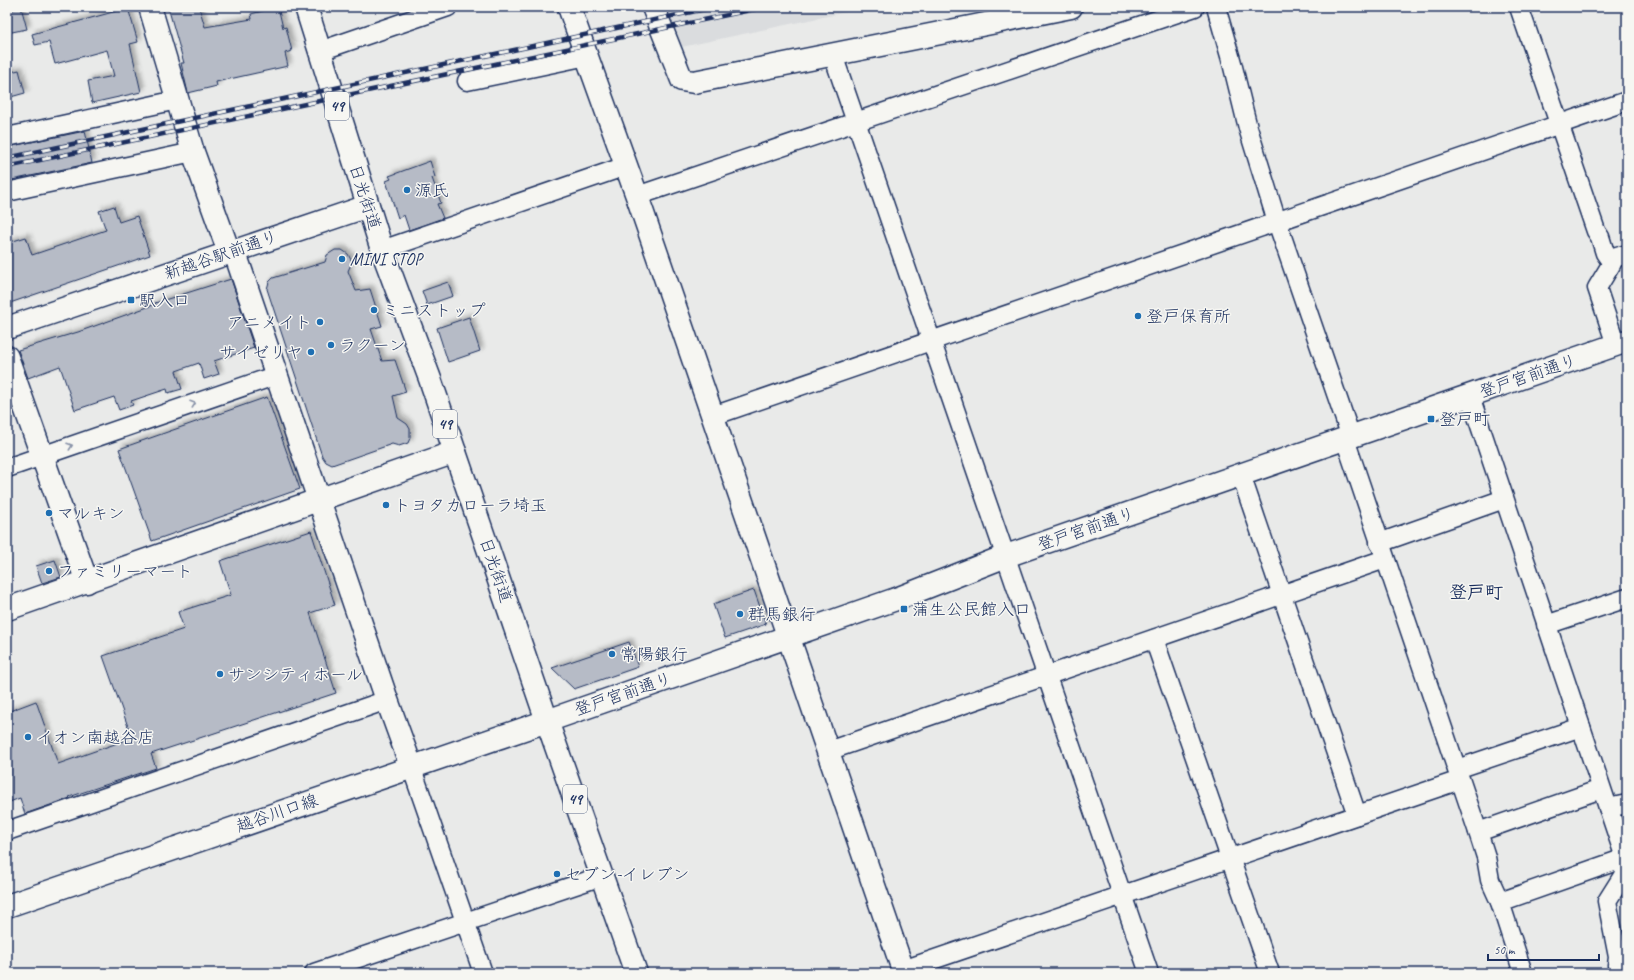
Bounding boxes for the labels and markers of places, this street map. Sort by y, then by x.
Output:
place label: 源氏 [415,180,449,201]
marker: 源氏 [402,185,412,195]
place label: MINI STOP [350,249,424,270]
marker: MINI STOP [337,254,347,264]
place label: 駅入口 [139,290,190,311]
marker: 駅入口 [126,295,136,305]
place label: ミニストップ [382,300,486,321]
marker: ミニストップ [369,305,379,315]
place label: 登戸保育所 [1146,306,1231,327]
marker: 登戸保育所 [1133,311,1143,321]
place label: アニメイト [227,312,312,333]
marker: アニメイト [315,317,325,327]
place label: ラクーン [339,335,406,356]
marker: ラクーン [326,340,336,350]
place label: サイゼリヤ [219,342,303,363]
marker: サイゼリヤ [306,347,316,357]
place label: 登戸町 [1439,409,1490,430]
marker: 登戸町 [1426,414,1436,424]
place label: トヨタカローラ埼玉 [394,495,547,516]
marker: トヨタカローラ埼玉 [381,500,391,510]
place label: マルキン [57,503,125,524]
marker: マルキン [44,508,54,518]
place label: ファミリーマート [57,561,193,582]
marker: ファミリーマート [44,566,54,576]
place label: 蒲生公民館入口 [912,599,1031,620]
place label: 群馬銀行 [748,604,816,625]
marker: 蒲生公民館入口 [899,604,909,614]
marker: 群馬銀行 [735,609,745,619]
place label: 常陽銀行 [620,644,688,665]
marker: 常陽銀行 [607,649,617,659]
place label: サンシティホール [228,664,363,685]
marker: サンシティホール [215,669,225,679]
place label: イオン南越谷店 [36,727,154,748]
marker: イオン南越谷店 [23,732,33,742]
place label: セブン-イレブン [565,864,690,885]
marker: セブン-イレブン [552,869,562,879]

